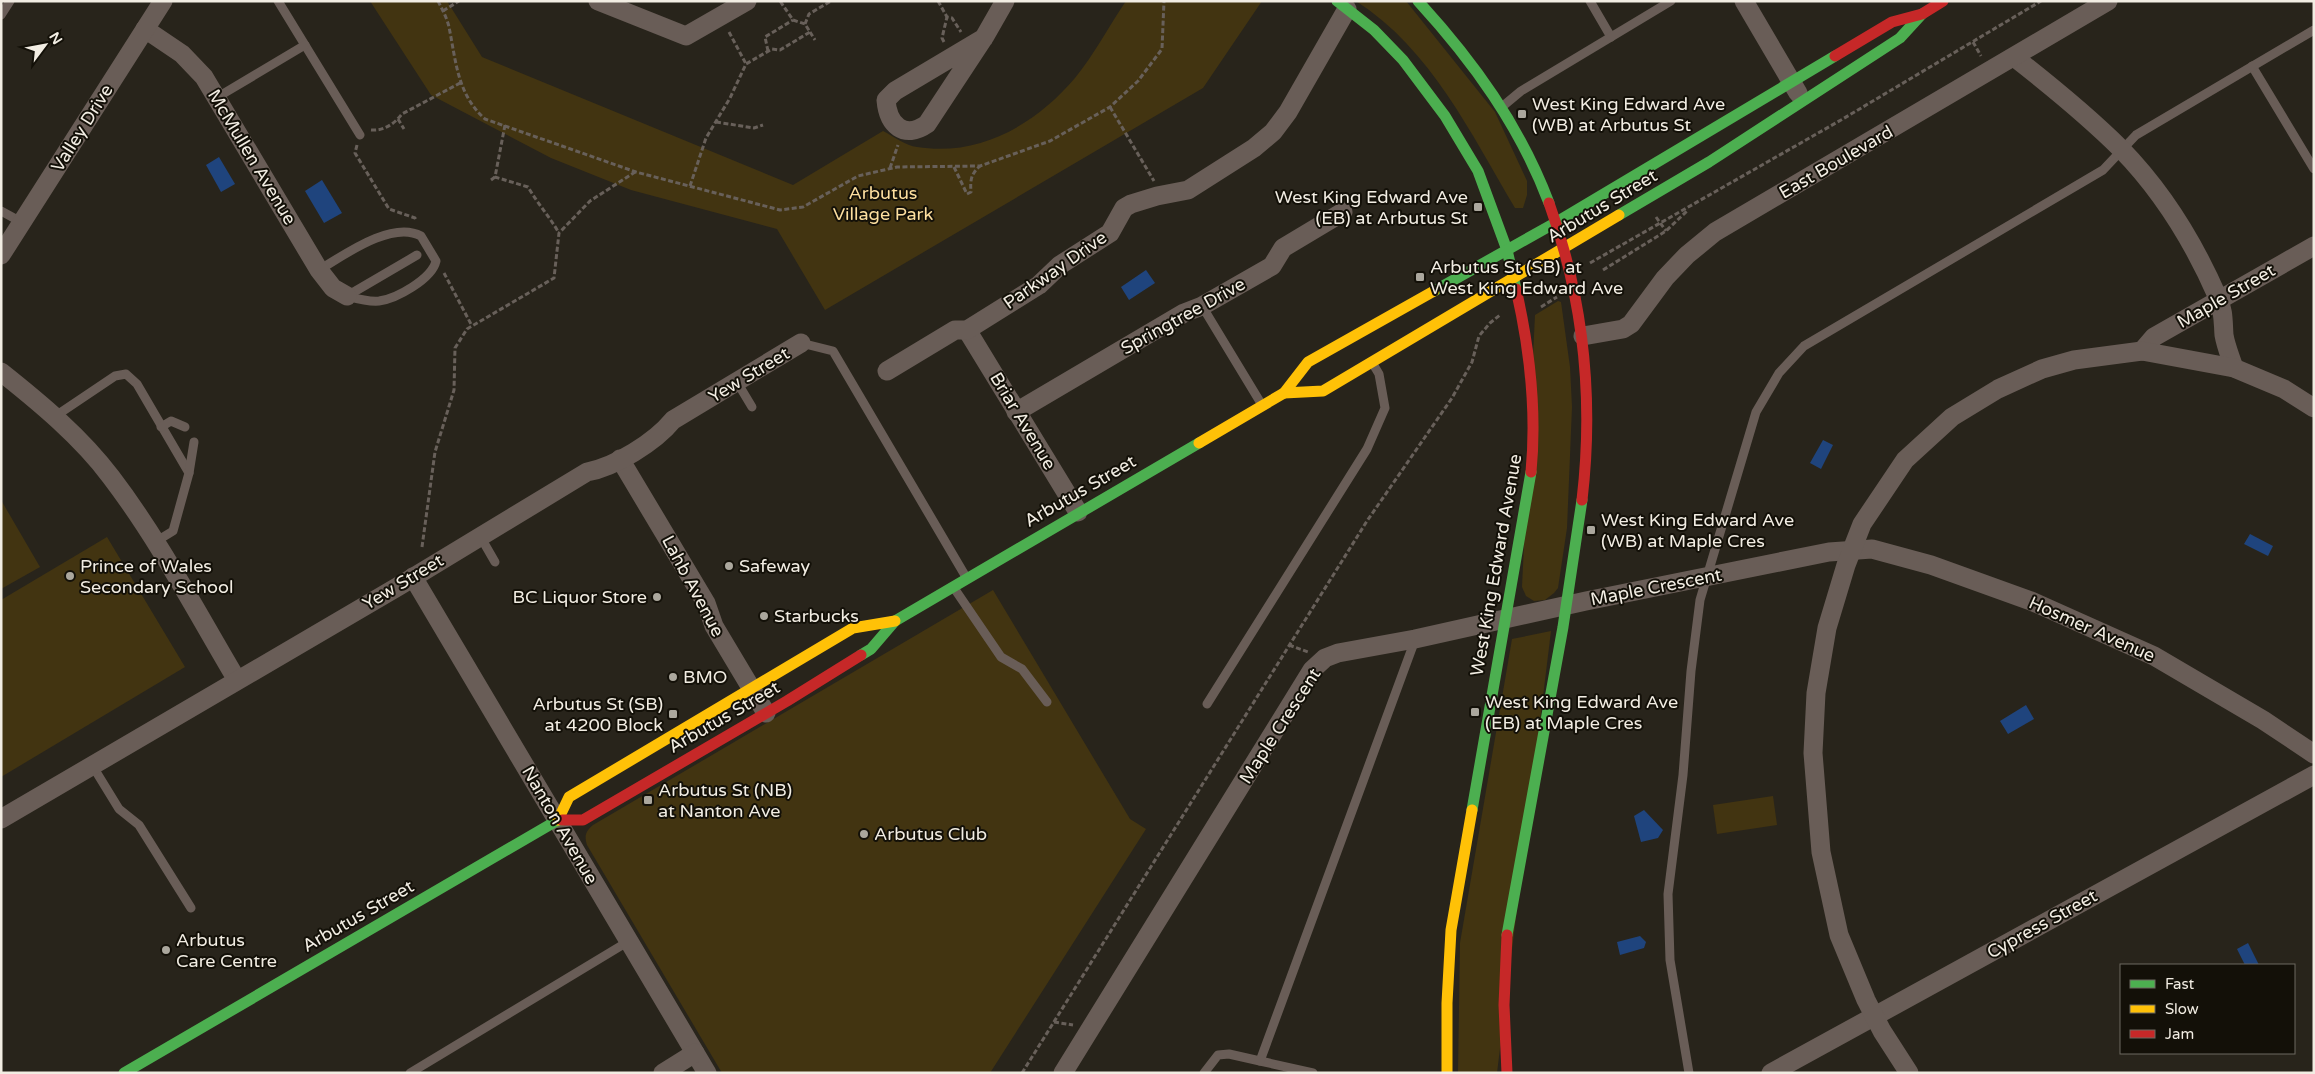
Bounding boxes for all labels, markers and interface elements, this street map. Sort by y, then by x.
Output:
north arrow [20,20,70,70]
text: N [45,29,66,48]
street label: Valley Drive [46,80,118,176]
street label: McMullen Avenue [203,85,301,229]
place label: West King Edward Ave (WB) at Arbutus St [1532,93,1725,136]
marker: West King Edward Ave (WB) at Arbutus St [1516,108,1528,120]
street label: East Boulevard [1775,120,1897,204]
street label: Arbutus Street [1543,164,1661,248]
park label: Arbutus Village Park [833,182,933,225]
place label: West King Edward Ave (EB) at Arbutus St [1275,186,1468,229]
marker: West King Edward Ave (EB) at Arbutus St [1472,201,1484,213]
street label: Parkway Drive [999,226,1111,314]
place label: Arbutus St (SB) at West King Edward Ave [1430,256,1623,299]
street label: Maple Street [2173,259,2279,333]
marker: Arbutus St (SB) at West King Edward Ave [1414,271,1426,283]
street label: Springtree Drive [1117,273,1249,359]
street label: Yew Street [704,342,794,408]
street label: Briar Avenue [985,368,1061,474]
street label: Arbutus Street [1020,450,1140,532]
street label: West King Edward Avenue [1466,452,1526,678]
place label: West King Edward Ave (WB) at Maple Cres [1601,509,1794,552]
marker: West King Edward Ave (WB) at Maple Cres [1585,524,1597,536]
street label: Lahb Avenue [657,531,729,641]
street label: Yew Street [358,549,448,615]
place label: Prince of Wales Secondary School [80,555,233,598]
place label: Safeway [739,555,811,577]
marker: Safeway [723,560,735,572]
street label: Maple Crescent [1588,563,1724,611]
marker: Prince of Wales Secondary School [64,570,76,582]
place label: BC Liquor Store [512,586,647,608]
marker: BC Liquor Store [651,591,663,603]
street label: Hosmer Avenue [2026,591,2158,667]
place label: Starbucks [774,605,859,627]
marker: Starbucks [758,610,770,622]
street label: Maple Crescent [1234,664,1326,788]
place label: BMO [683,666,727,688]
marker: BMO [667,671,679,683]
street label: Arbutus Street [664,676,784,758]
place label: West King Edward Ave (EB) at Maple Cres [1485,691,1678,734]
place label: Arbutus St (SB) at 4200 Block [533,693,663,736]
marker: West King Edward Ave (EB) at Maple Cres [1469,706,1481,718]
marker: Arbutus St (SB) at 4200 Block [667,708,679,720]
street label: Nanton Avenue [517,762,603,888]
place label: Arbutus St (NB) at Nanton Ave [658,779,792,822]
marker: Arbutus St (NB) at Nanton Ave [642,794,654,806]
place label: Arbutus Club [874,823,987,845]
marker: Arbutus Club [858,828,870,840]
street label: Arbutus Street [298,875,418,957]
street label: Cypress Street [1983,885,2101,963]
place label: Arbutus Care Centre [176,929,277,972]
marker: Arbutus Care Centre [160,944,172,956]
legend [2120,964,2295,1054]
text: Fast [2165,975,2195,993]
text: Slow [2165,1000,2199,1018]
text: Jam [2165,1025,2194,1043]

